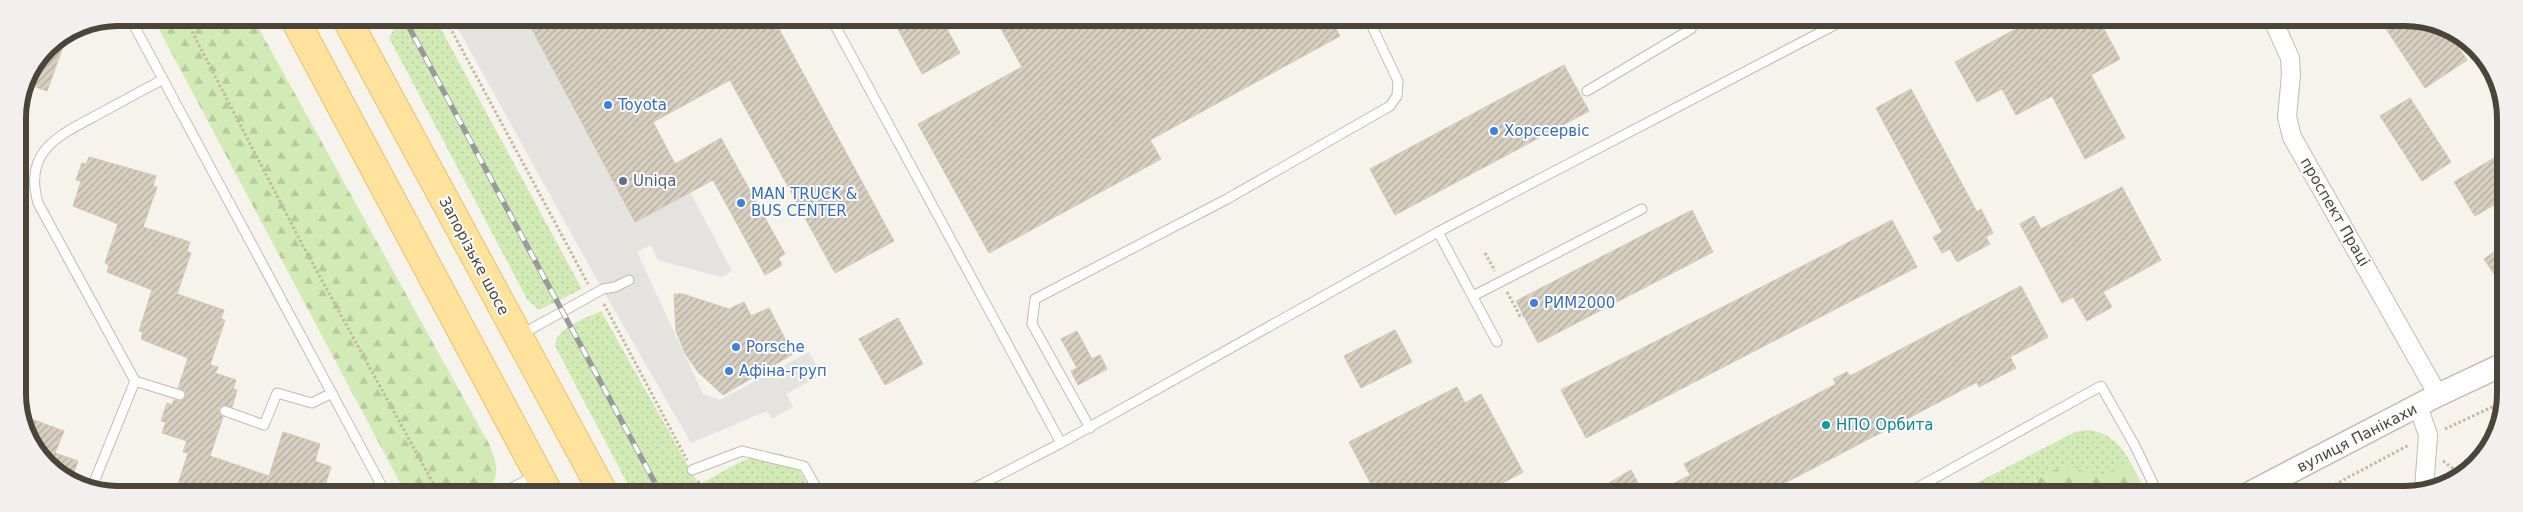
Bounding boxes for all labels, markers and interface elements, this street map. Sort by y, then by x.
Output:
place label: Toyota [617,96,667,114]
marker: Toyota [602,99,614,111]
place label: Хорссервіс [1504,122,1589,140]
marker: Хорссервіс [1488,125,1500,137]
street label: проспект Праці [2297,154,2373,270]
place label: Uniqa [633,172,676,190]
marker: Uniqa [617,175,629,187]
place label: MAN TRUCK & BUS CENTER [751,185,858,220]
street label: Запорізьке шосе [435,194,513,318]
marker: MAN TRUCK & BUS CENTER [735,197,747,209]
place label: РИМ2000 [1544,294,1615,312]
marker: РИМ2000 [1528,297,1540,309]
place label: Porsche [746,338,805,356]
marker: Porsche [730,341,742,353]
place label: Афіна-груп [739,362,827,380]
marker: Афіна-груп [723,365,735,377]
street label: вулиця Панікахи [2294,400,2420,476]
place label: НПО Орбита [1836,416,1933,434]
marker: НПО Орбита [1820,419,1832,431]

